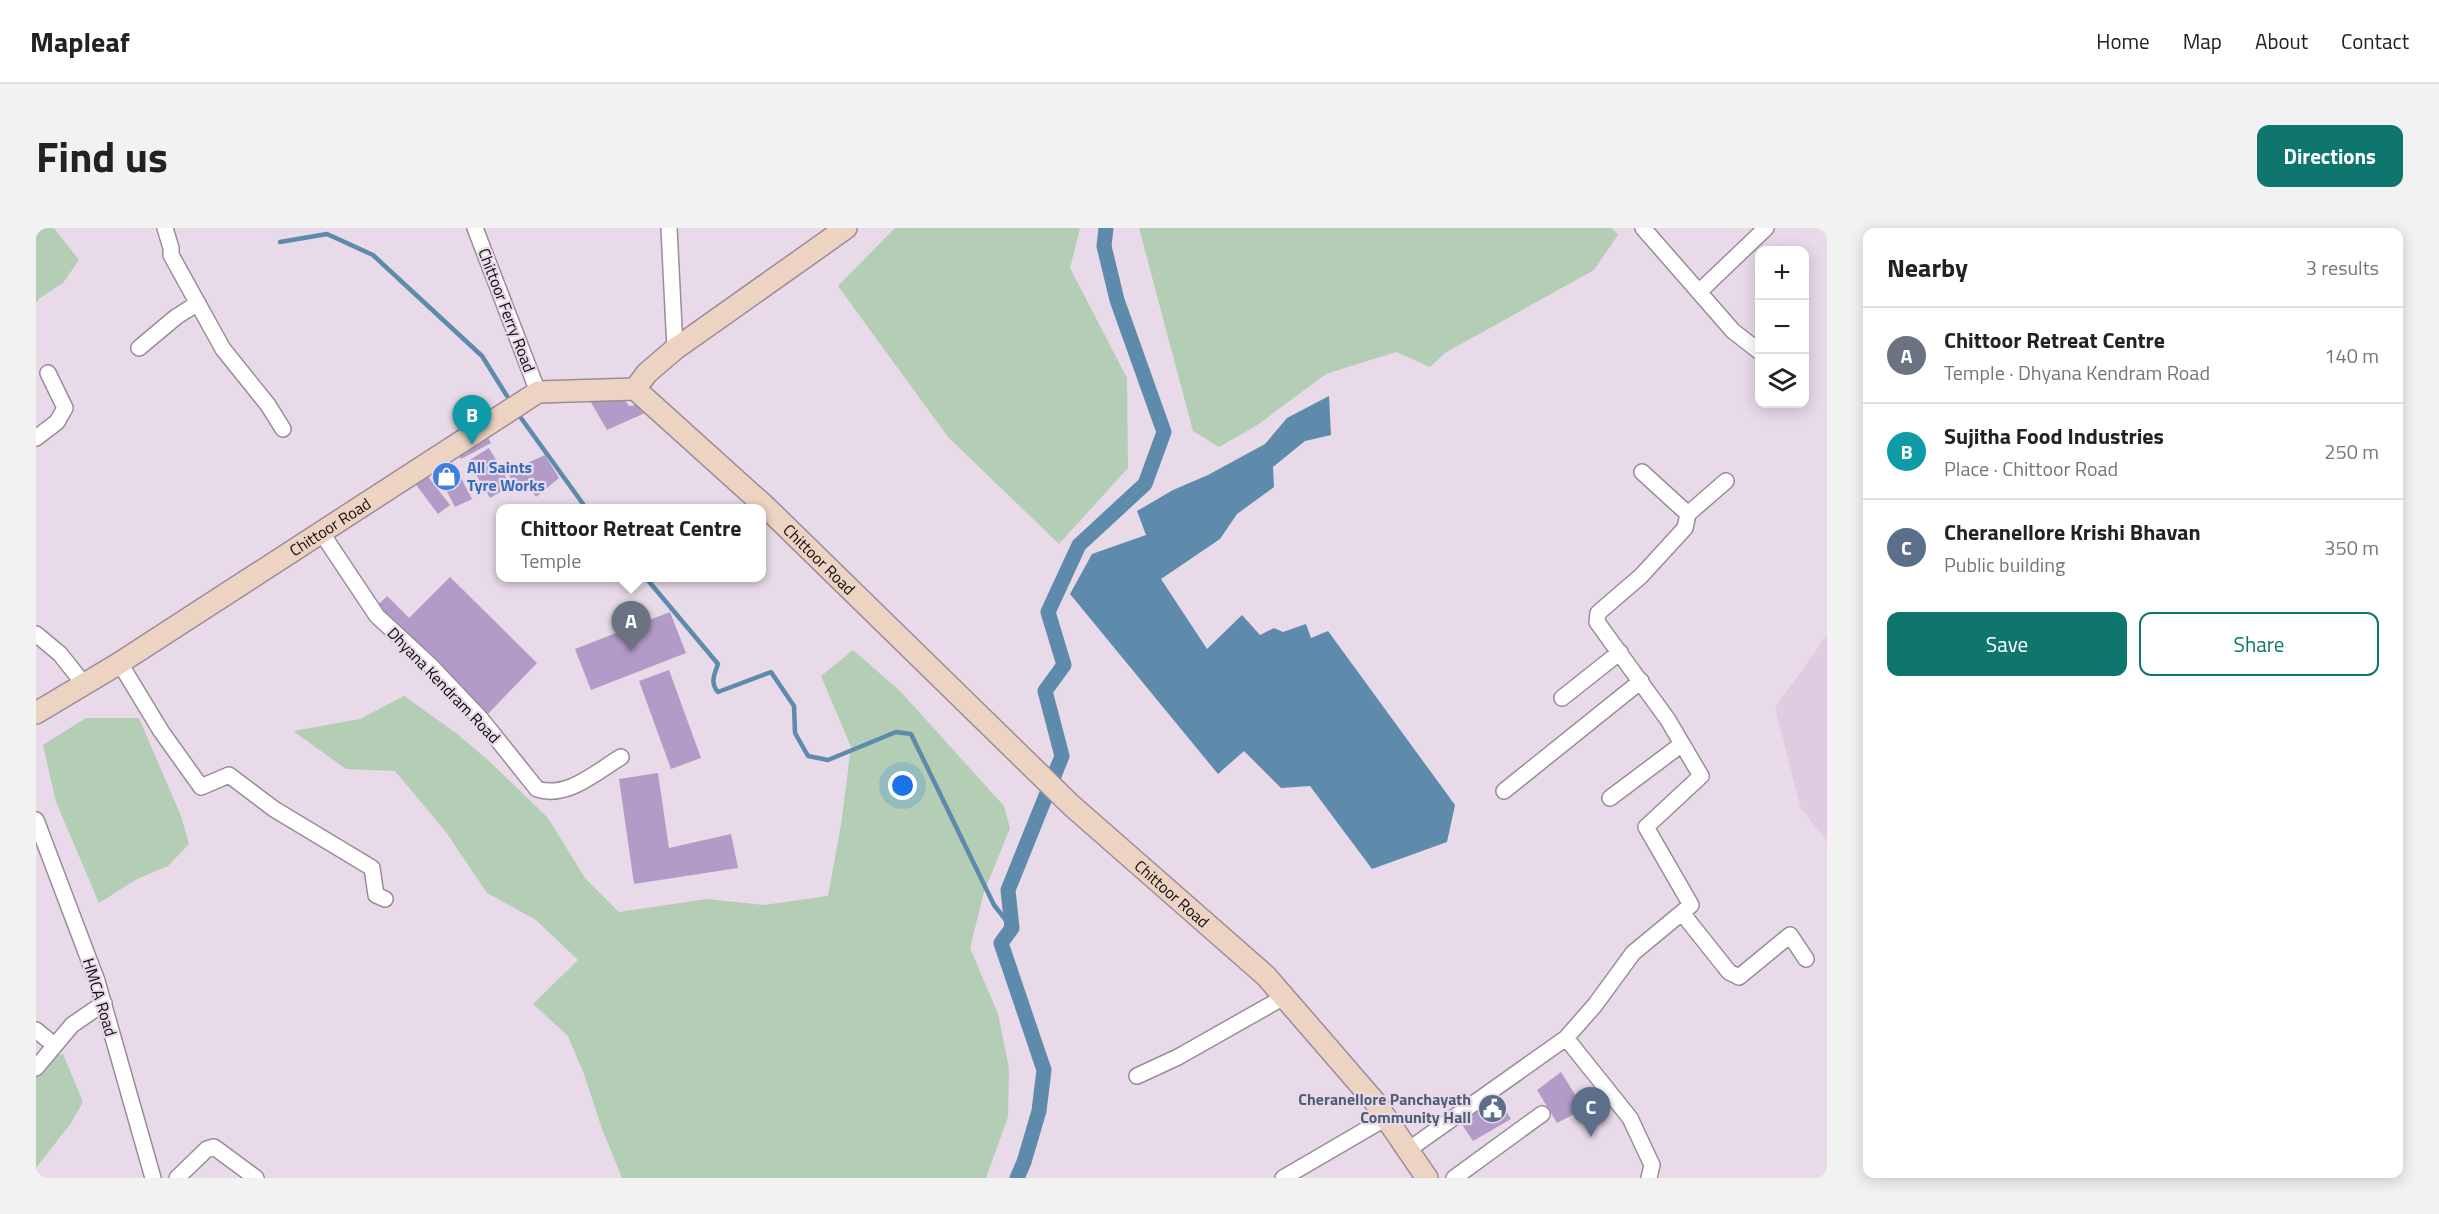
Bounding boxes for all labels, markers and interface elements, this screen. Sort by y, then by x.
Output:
text: Mapleaf [30,20,130,63]
text: Home [2096,25,2150,57]
text: Map [2183,25,2222,57]
text: About [2255,25,2308,57]
text: Contact [2341,25,2409,57]
text: Find us [36,124,168,188]
button: Directions [2257,125,2403,187]
street label: Chittoor Ferry Road [472,244,542,376]
map controls [1755,246,1809,408]
button: + [1755,246,1809,300]
text: Nearby [1887,248,1968,287]
text: 3 results [2306,252,2379,283]
button: − [1755,300,1809,354]
text: Chittoor Retreat Centre [1944,323,2165,357]
text: A [1900,340,1913,371]
text: 140 m [2324,340,2379,371]
button: layers [1755,354,1809,408]
text: Temple · Dhyana Kendram Road [1944,357,2210,388]
pin: B [452,396,492,445]
text: Sujitha Food Industries [1944,419,2164,453]
text: B [1900,436,1913,467]
text: 250 m [2324,436,2379,467]
text: Place · Chittoor Road [1944,453,2118,484]
place label: All Saints Tyre Works [467,455,545,497]
shop icon: All Saints Tyre Works [430,460,462,492]
street label: Chittoor Road [284,491,375,562]
popup [496,504,766,582]
text: Chittoor Retreat Centre [521,511,742,545]
text: Cheranellore Krishi Bhavan [1944,515,2201,549]
street label: Chittoor Road [778,518,861,600]
text: C [1901,532,1912,563]
text: 350 m [2324,532,2379,563]
text: Temple [521,545,581,576]
text: Public building [1944,549,2065,580]
pin: A [612,602,650,651]
button: Save [1887,612,2127,676]
button: Share [2139,612,2379,676]
street label: Dhyana Kendram Road [382,621,506,749]
your location [888,771,917,800]
street label: Chittoor Road [1129,854,1215,933]
street label: HMCA Road [77,955,123,1039]
place label: Cheranellore Panchayath Community Hall [1298,1087,1471,1129]
pin: C [1572,1088,1610,1137]
public building icon: Cheranellore Panchayath Community Hall [1476,1092,1508,1124]

